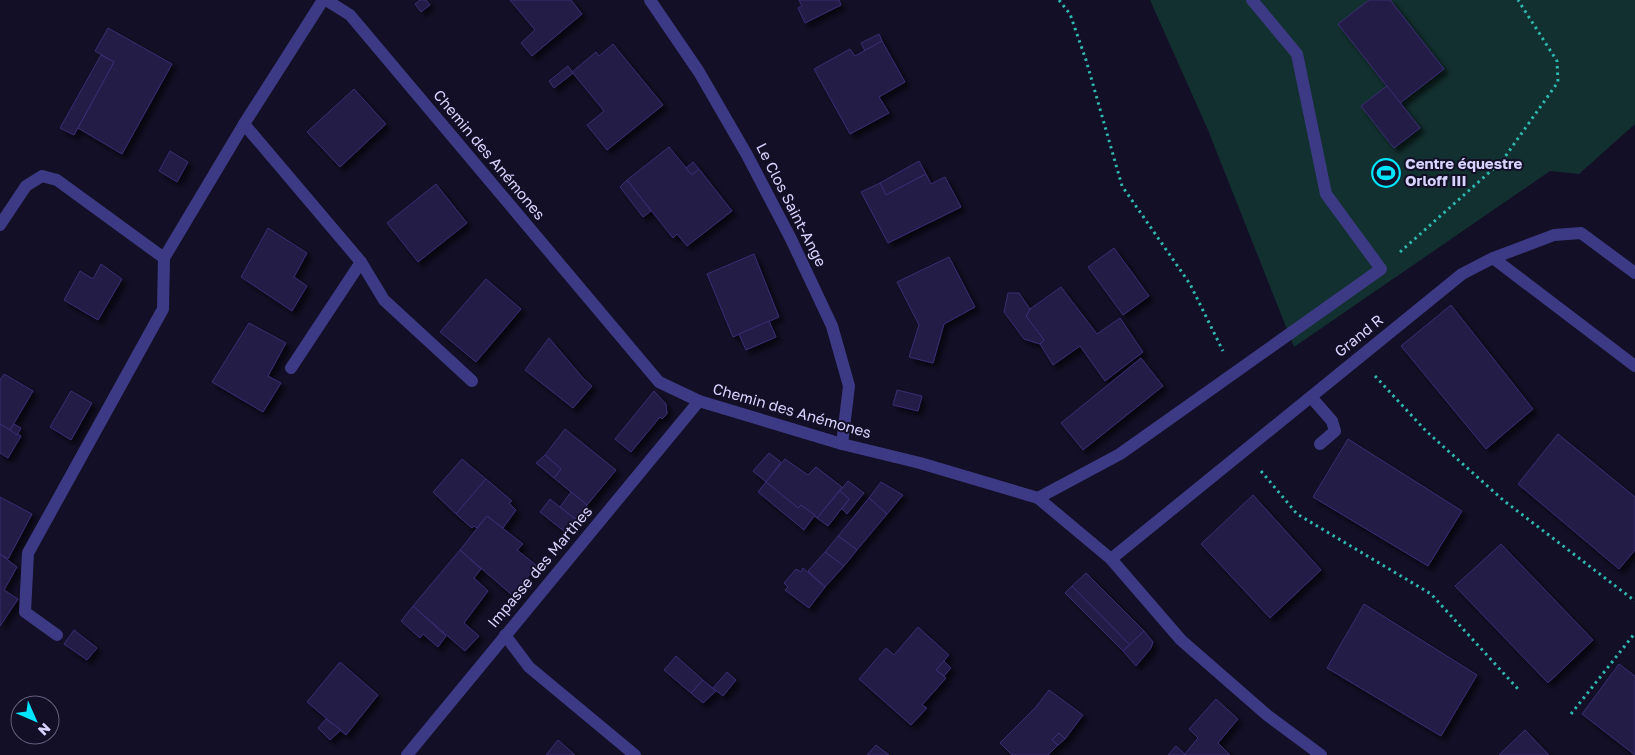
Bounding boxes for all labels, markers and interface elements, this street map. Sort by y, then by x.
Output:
street label: Chemin des Anémones [430,86,549,223]
street label: Le Clos Saint-Ange [753,140,831,270]
place label: Centre équestre Orloff III [1405,154,1523,189]
sports icon: Centre équestre Orloff III [1371,158,1401,188]
street label: Grand R [1330,310,1386,360]
street label: Chemin des Anémones [711,379,874,441]
street label: Impasse des Marthes [483,502,595,631]
north arrow [10,695,60,745]
text: N [35,720,54,739]

